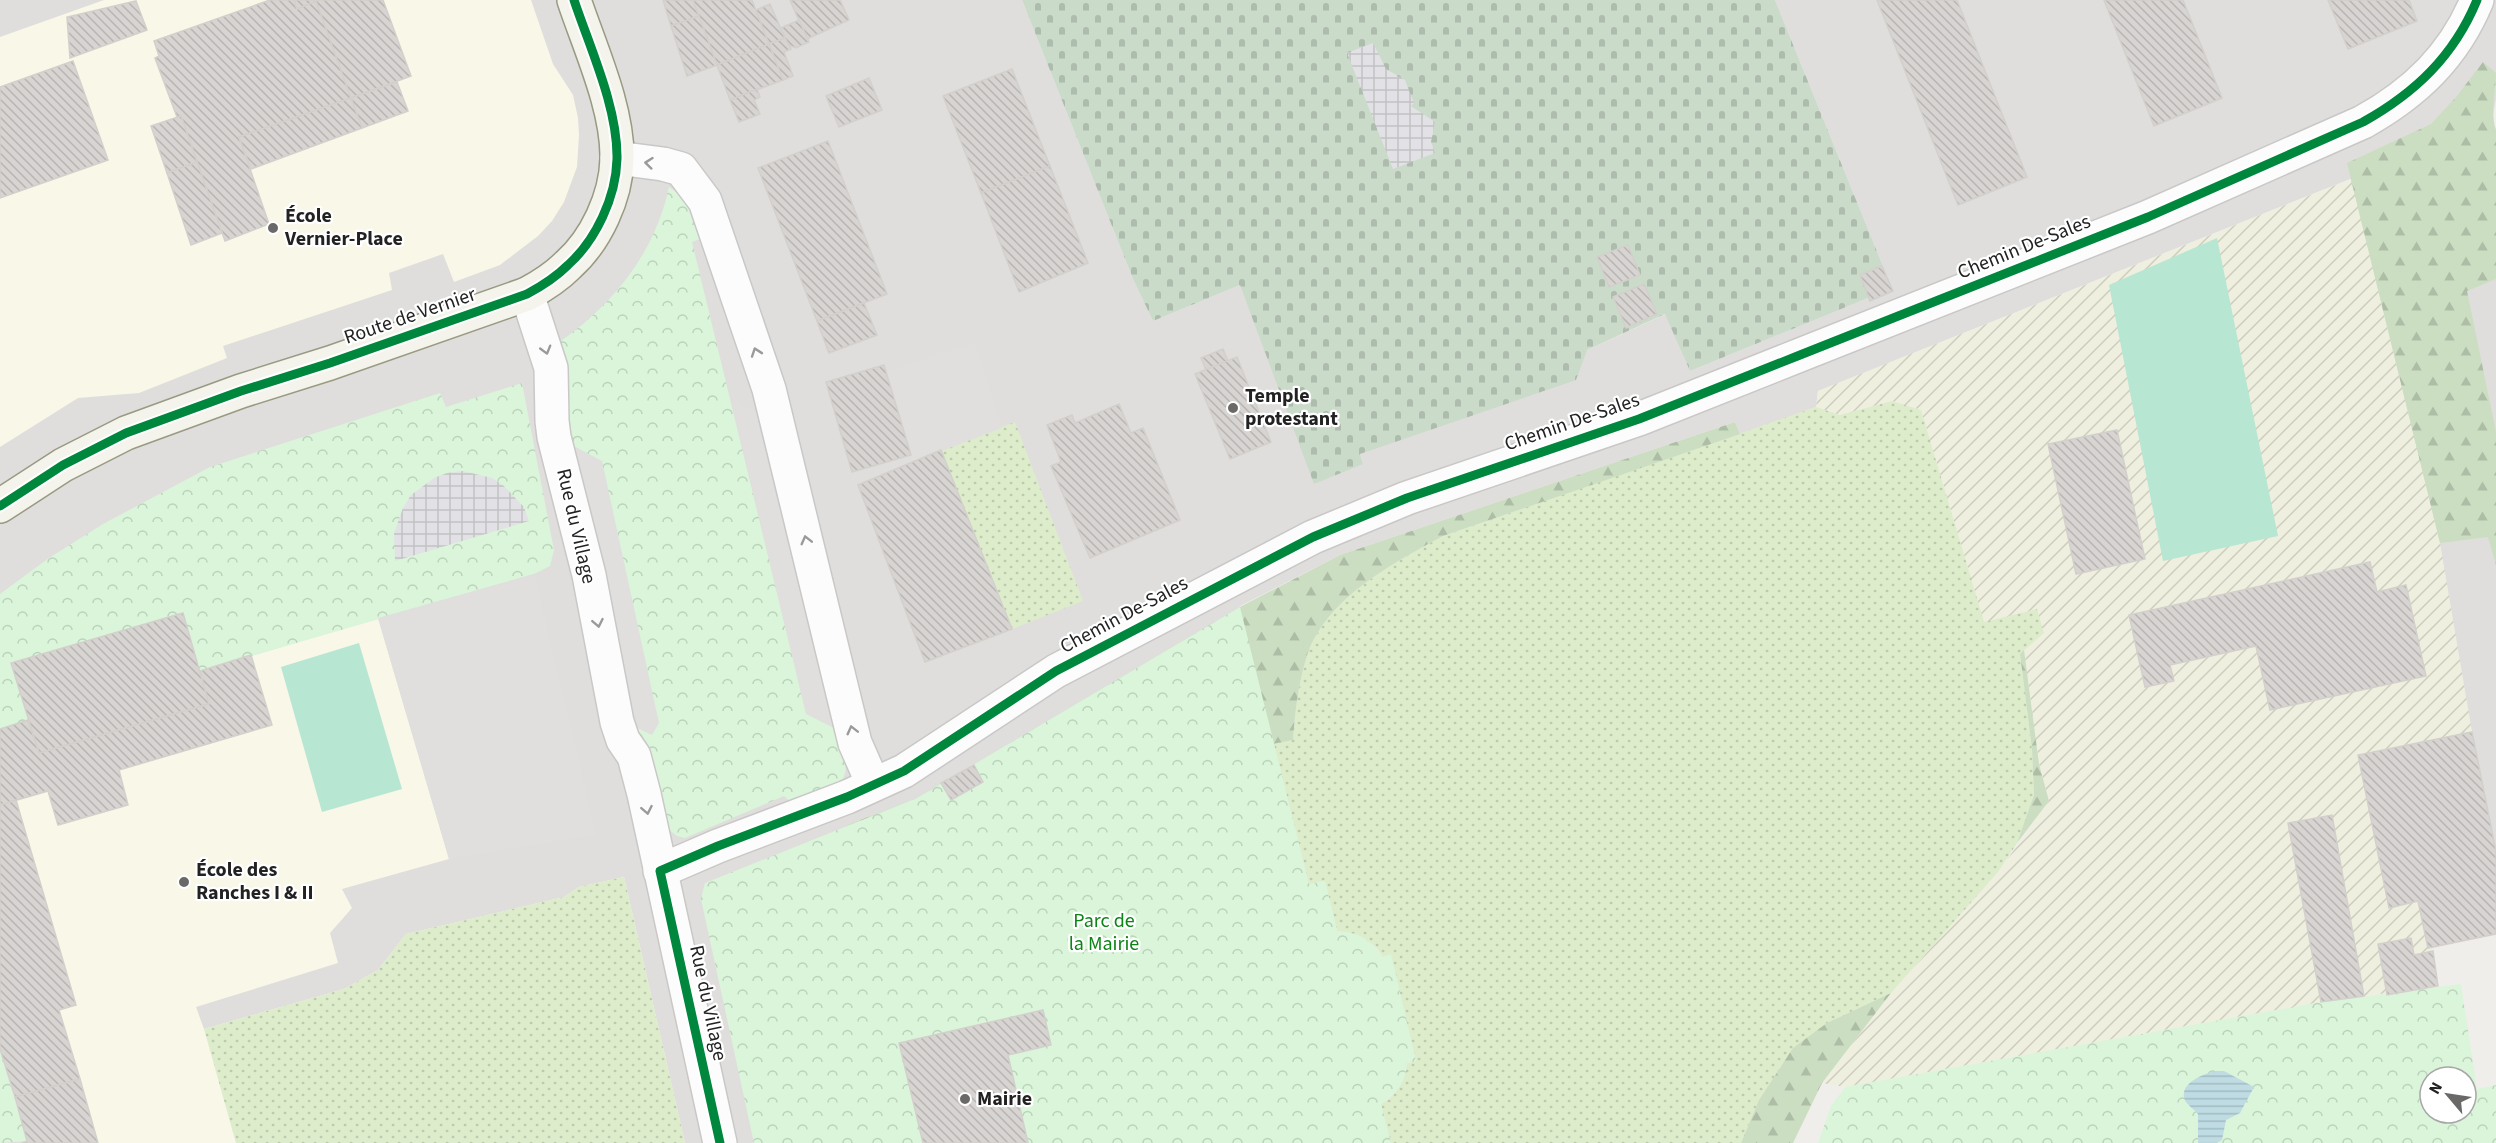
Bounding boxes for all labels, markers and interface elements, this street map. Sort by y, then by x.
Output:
one-way arrow [645,157,654,170]
place label: École Vernier-Place [284,202,403,253]
street label: Chemin De-Sales [1953,208,2095,286]
marker: École Vernier-Place [266,221,280,235]
street label: Route de Vernier [340,280,480,352]
one-way arrow [539,344,551,354]
one-way arrow [751,347,764,358]
place label: Temple protestant [1245,382,1338,433]
street label: Chemin De-Sales [1501,386,1643,458]
marker: Temple protestant [1226,401,1240,415]
street label: Rue du Village [549,466,603,586]
one-way arrow [801,536,814,546]
street label: Chemin De-Sales [1055,570,1193,660]
one-way arrow [591,617,604,627]
one-way arrow [847,725,860,735]
one-way arrow [640,804,653,814]
place label: École des Ranches I & II [196,856,313,907]
marker: École des Ranches I & II [177,875,191,889]
park label: Parc de la Mairie [1069,907,1139,958]
street label: Rue du Village [682,943,734,1063]
north arrow [2418,1065,2478,1125]
text: N [2424,1078,2448,1098]
place label: Mairie [977,1085,1032,1113]
marker: Mairie [958,1092,972,1106]

